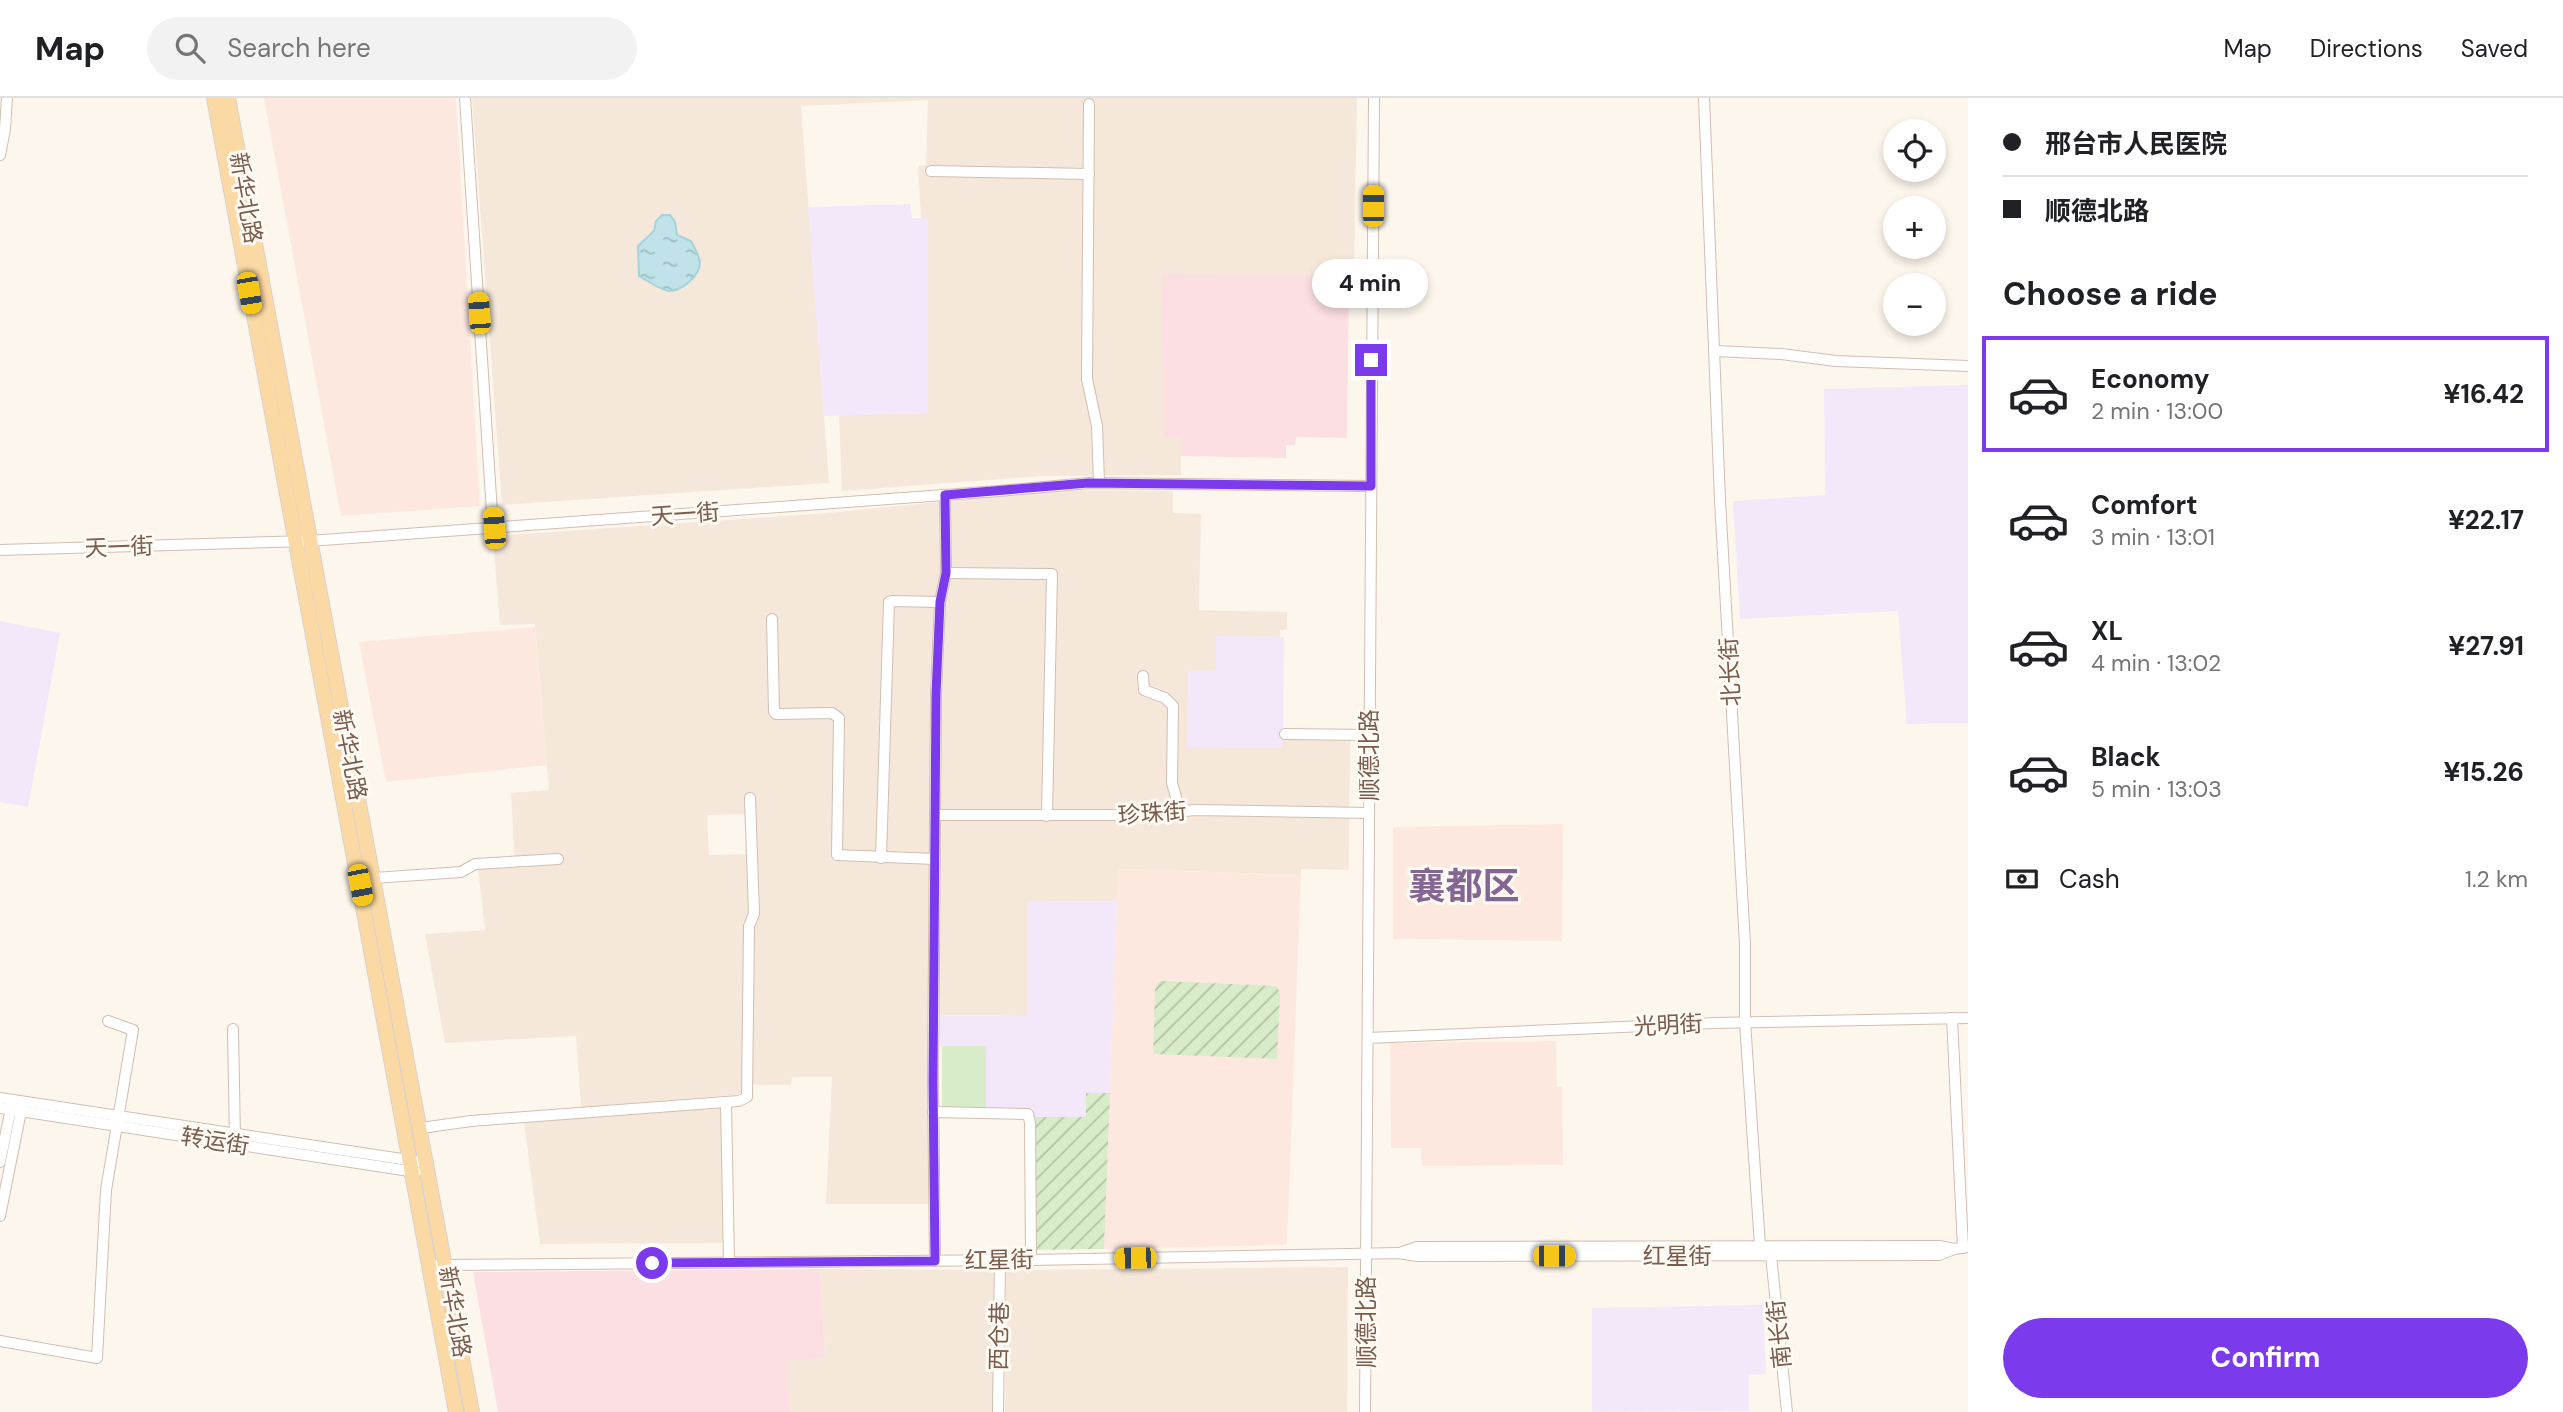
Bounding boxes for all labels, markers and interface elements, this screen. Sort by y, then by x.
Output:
search box [147,17,637,80]
text: Map [35,27,105,70]
icon: search [171,29,209,67]
text: Search here [227,31,371,65]
text: Map [2224,33,2272,64]
text: Directions [2310,33,2423,64]
text: Saved [2461,33,2528,64]
map controls [1883,119,1946,336]
button: locate [1883,119,1946,182]
text: 邢台市人民医院 [2045,127,2227,161]
street label: 新华北路 [223,150,269,246]
car [1363,185,1384,227]
text: 顺德北路 [2045,194,2149,228]
button: + [1883,196,1946,259]
callout: 4 min [1313,258,1429,308]
text: 4 min [1339,268,1401,298]
car [236,270,263,316]
button: − [1883,273,1946,336]
text: Choose a ride [2003,273,2218,315]
car [468,291,491,335]
route end [1355,344,1387,376]
text: Economy [2091,362,2209,396]
icon: car [2007,363,2070,426]
text: ¥16.42 [2444,377,2524,411]
text: 2 min · 13:00 [2091,396,2223,426]
text: Comfort [2091,488,2197,522]
icon: car [2007,489,2070,552]
street label: 天一街 [650,497,720,531]
text: ¥22.17 [2448,503,2524,537]
car [483,506,506,550]
text: 3 min · 13:01 [2091,522,2215,552]
street label: 天一街 [84,531,154,563]
text: XL [2091,614,2123,648]
icon: car [2007,615,2070,678]
text: ¥27.91 [2448,629,2524,663]
street label: 北长街 [1713,637,1747,707]
text: 4 min · 13:02 [2091,648,2221,678]
street label: 新华北路 [326,707,374,803]
street label: 顺德北路 [1354,709,1384,801]
text: Black [2091,740,2161,774]
icon: car [2007,741,2070,804]
text: ¥15.26 [2443,755,2524,789]
text: 5 min · 13:03 [2091,774,2222,804]
street label: 珍珠街 [1117,796,1187,830]
icon: cash [2003,860,2041,898]
car [346,862,375,908]
district label: 襄都区 [1409,862,1520,910]
text: Cash [2059,862,2120,896]
text: 1.2 km [2465,864,2528,894]
street label: 光明街 [1633,1008,1703,1042]
street label: 转运街 [179,1121,251,1161]
street label: 红星街 [1643,1241,1712,1271]
street label: 红星街 [964,1244,1034,1276]
car [1534,1246,1576,1267]
route start [636,1247,668,1279]
car [1114,1247,1157,1269]
street label: 新华北路 [432,1264,478,1360]
street label: 顺德北路 [1351,1276,1381,1368]
street label: 南长街 [1760,1298,1798,1370]
street label: 西仓巷 [983,1301,1015,1371]
button: Confirm [2003,1318,2528,1398]

